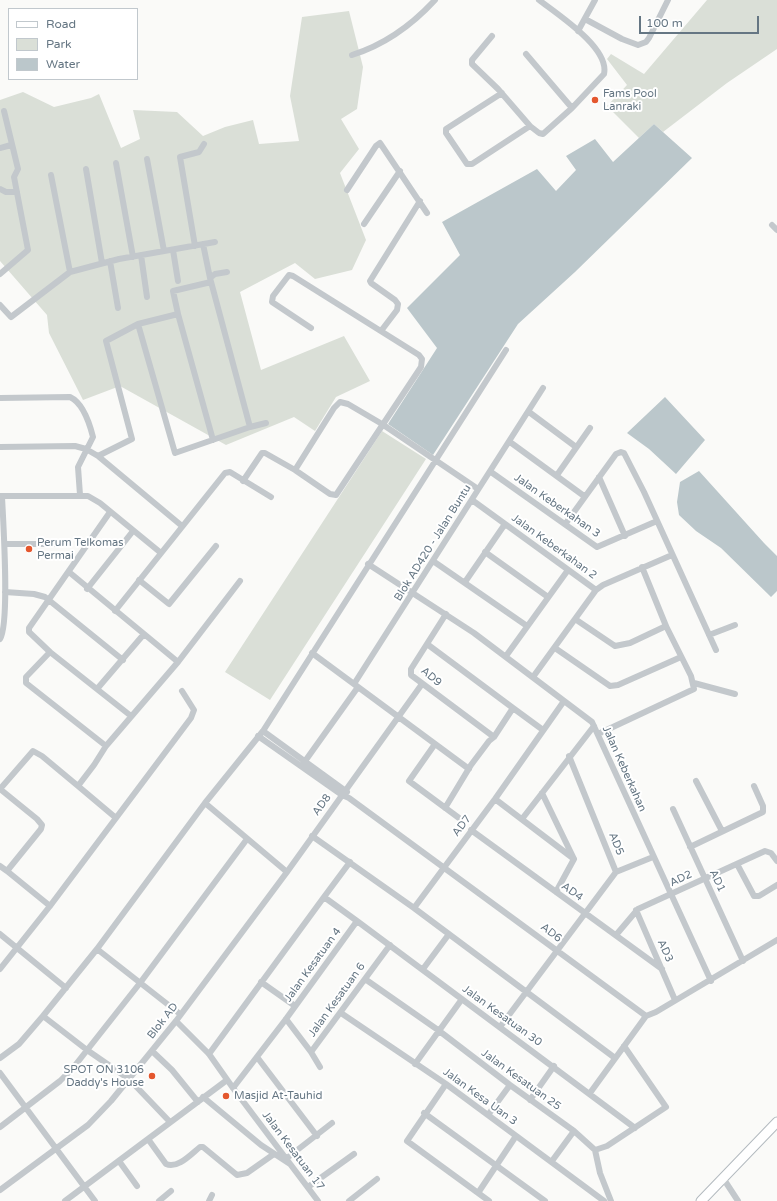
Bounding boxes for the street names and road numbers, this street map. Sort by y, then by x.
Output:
street label: Jalan Keberkahan 3 [511,471,603,541]
street label: Blok AD420 - Jalan Buntu [392,482,474,604]
street label: Jalan Keberkahan 2 [509,512,599,582]
street label: AD9 [418,664,444,690]
street label: Jalan Keberkahan [599,724,649,814]
street label: AD8 [310,792,334,818]
street label: AD7 [450,813,474,839]
street label: AD5 [606,831,626,857]
street label: AD2 [668,868,694,890]
street label: AD1 [706,868,728,894]
street label: AD4 [559,880,585,904]
street label: AD6 [538,921,564,945]
street label: Jalan Kesatuan 4 [282,925,344,1005]
street label: AD3 [654,938,676,964]
street label: Jalan Kesatuan 6 [306,960,368,1040]
street label: Jalan Kesatuan 30 [460,983,544,1049]
street label: Blok AD [145,1000,181,1042]
street label: Jalan Kesatuan 25 [479,1047,563,1113]
street label: Jalan Kesa Uan 3 [440,1066,520,1128]
street label: Jalan Kesatuan 17 [259,1109,327,1193]

